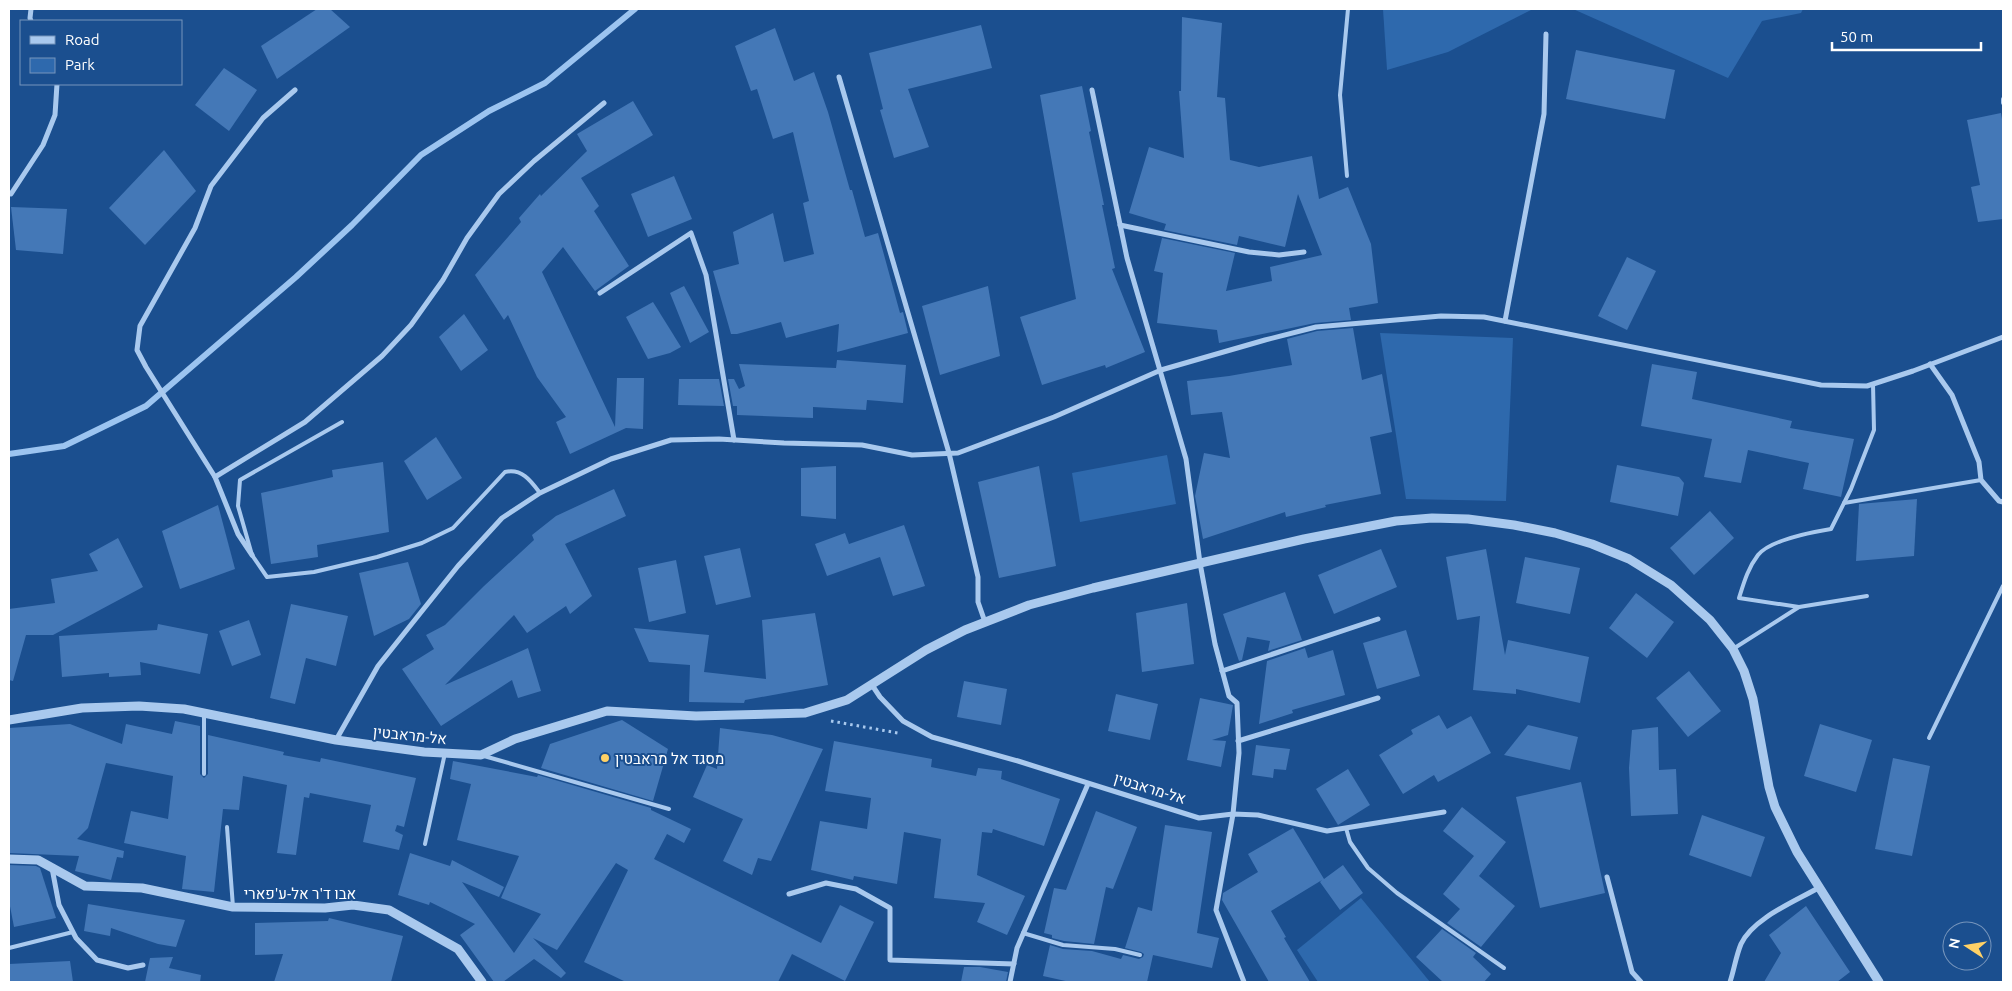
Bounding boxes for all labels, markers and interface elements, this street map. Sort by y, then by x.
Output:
legend [20,20,182,85]
scale bar [1832,20,1981,52]
text: 50 m [1840,28,1873,45]
text: Road [65,31,100,48]
text: Park [65,56,95,73]
street label: אל-מראבטין [372,723,448,747]
place label: מסגד אל מראבטין [615,750,724,767]
marker: מסגד אל מראבטין [599,752,611,764]
street label: אל-מראבטין [1112,769,1188,807]
street label: אבו ד'ר אל-ע'פארי [244,885,356,902]
north arrow [1942,921,1992,971]
text: N [1945,937,1963,950]

